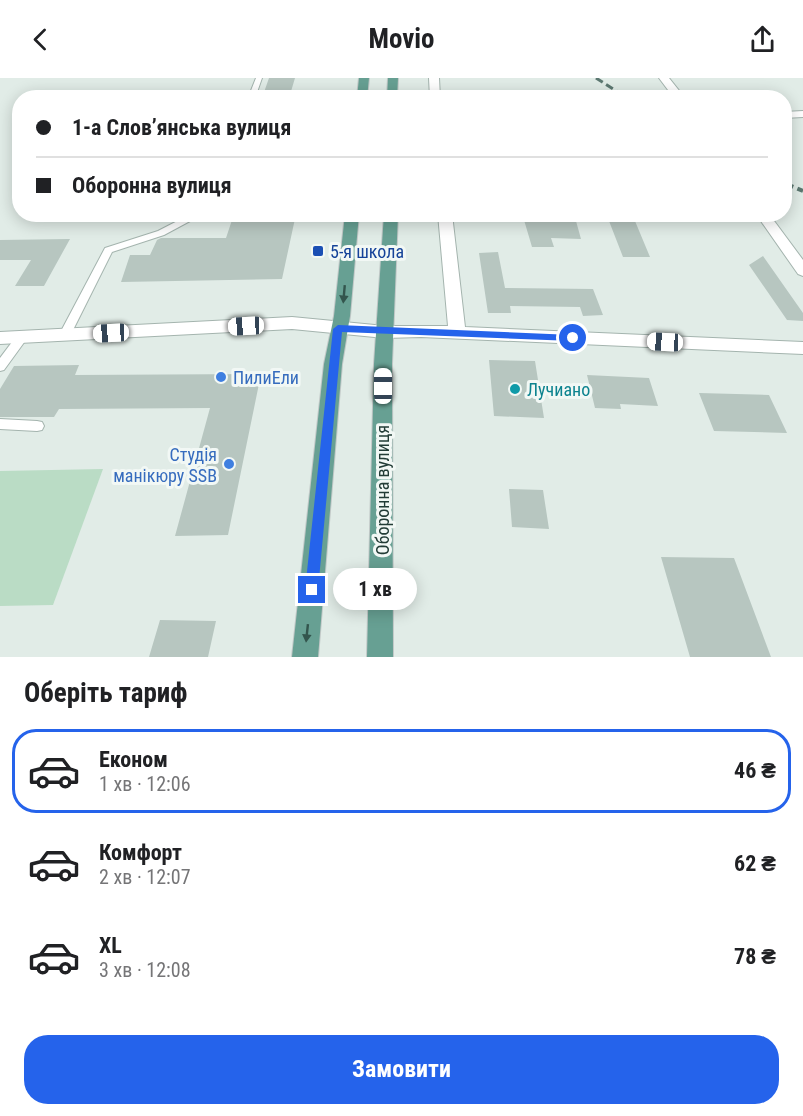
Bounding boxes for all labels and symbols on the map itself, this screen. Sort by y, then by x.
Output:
place label: 5-я школа [330,241,404,262]
marker: 5-я школа [311,244,325,258]
one-way arrow [340,284,349,303]
car [228,316,264,336]
car [93,323,129,343]
route start [559,324,586,351]
car [647,332,683,352]
place label: ПилиЕли [233,367,299,388]
car [374,368,392,404]
marker: ПилиЕли [214,370,228,384]
place label: Лучиано [527,379,590,400]
marker: Лучиано [508,382,522,396]
street label: Оборонна вулиця [372,425,393,555]
place label: Студія манікюру SSB [113,444,217,486]
marker: Студія манікюру SSB [222,457,236,471]
callout: 1 хв [333,569,417,611]
route end [298,576,325,603]
one-way arrow [302,624,312,643]

